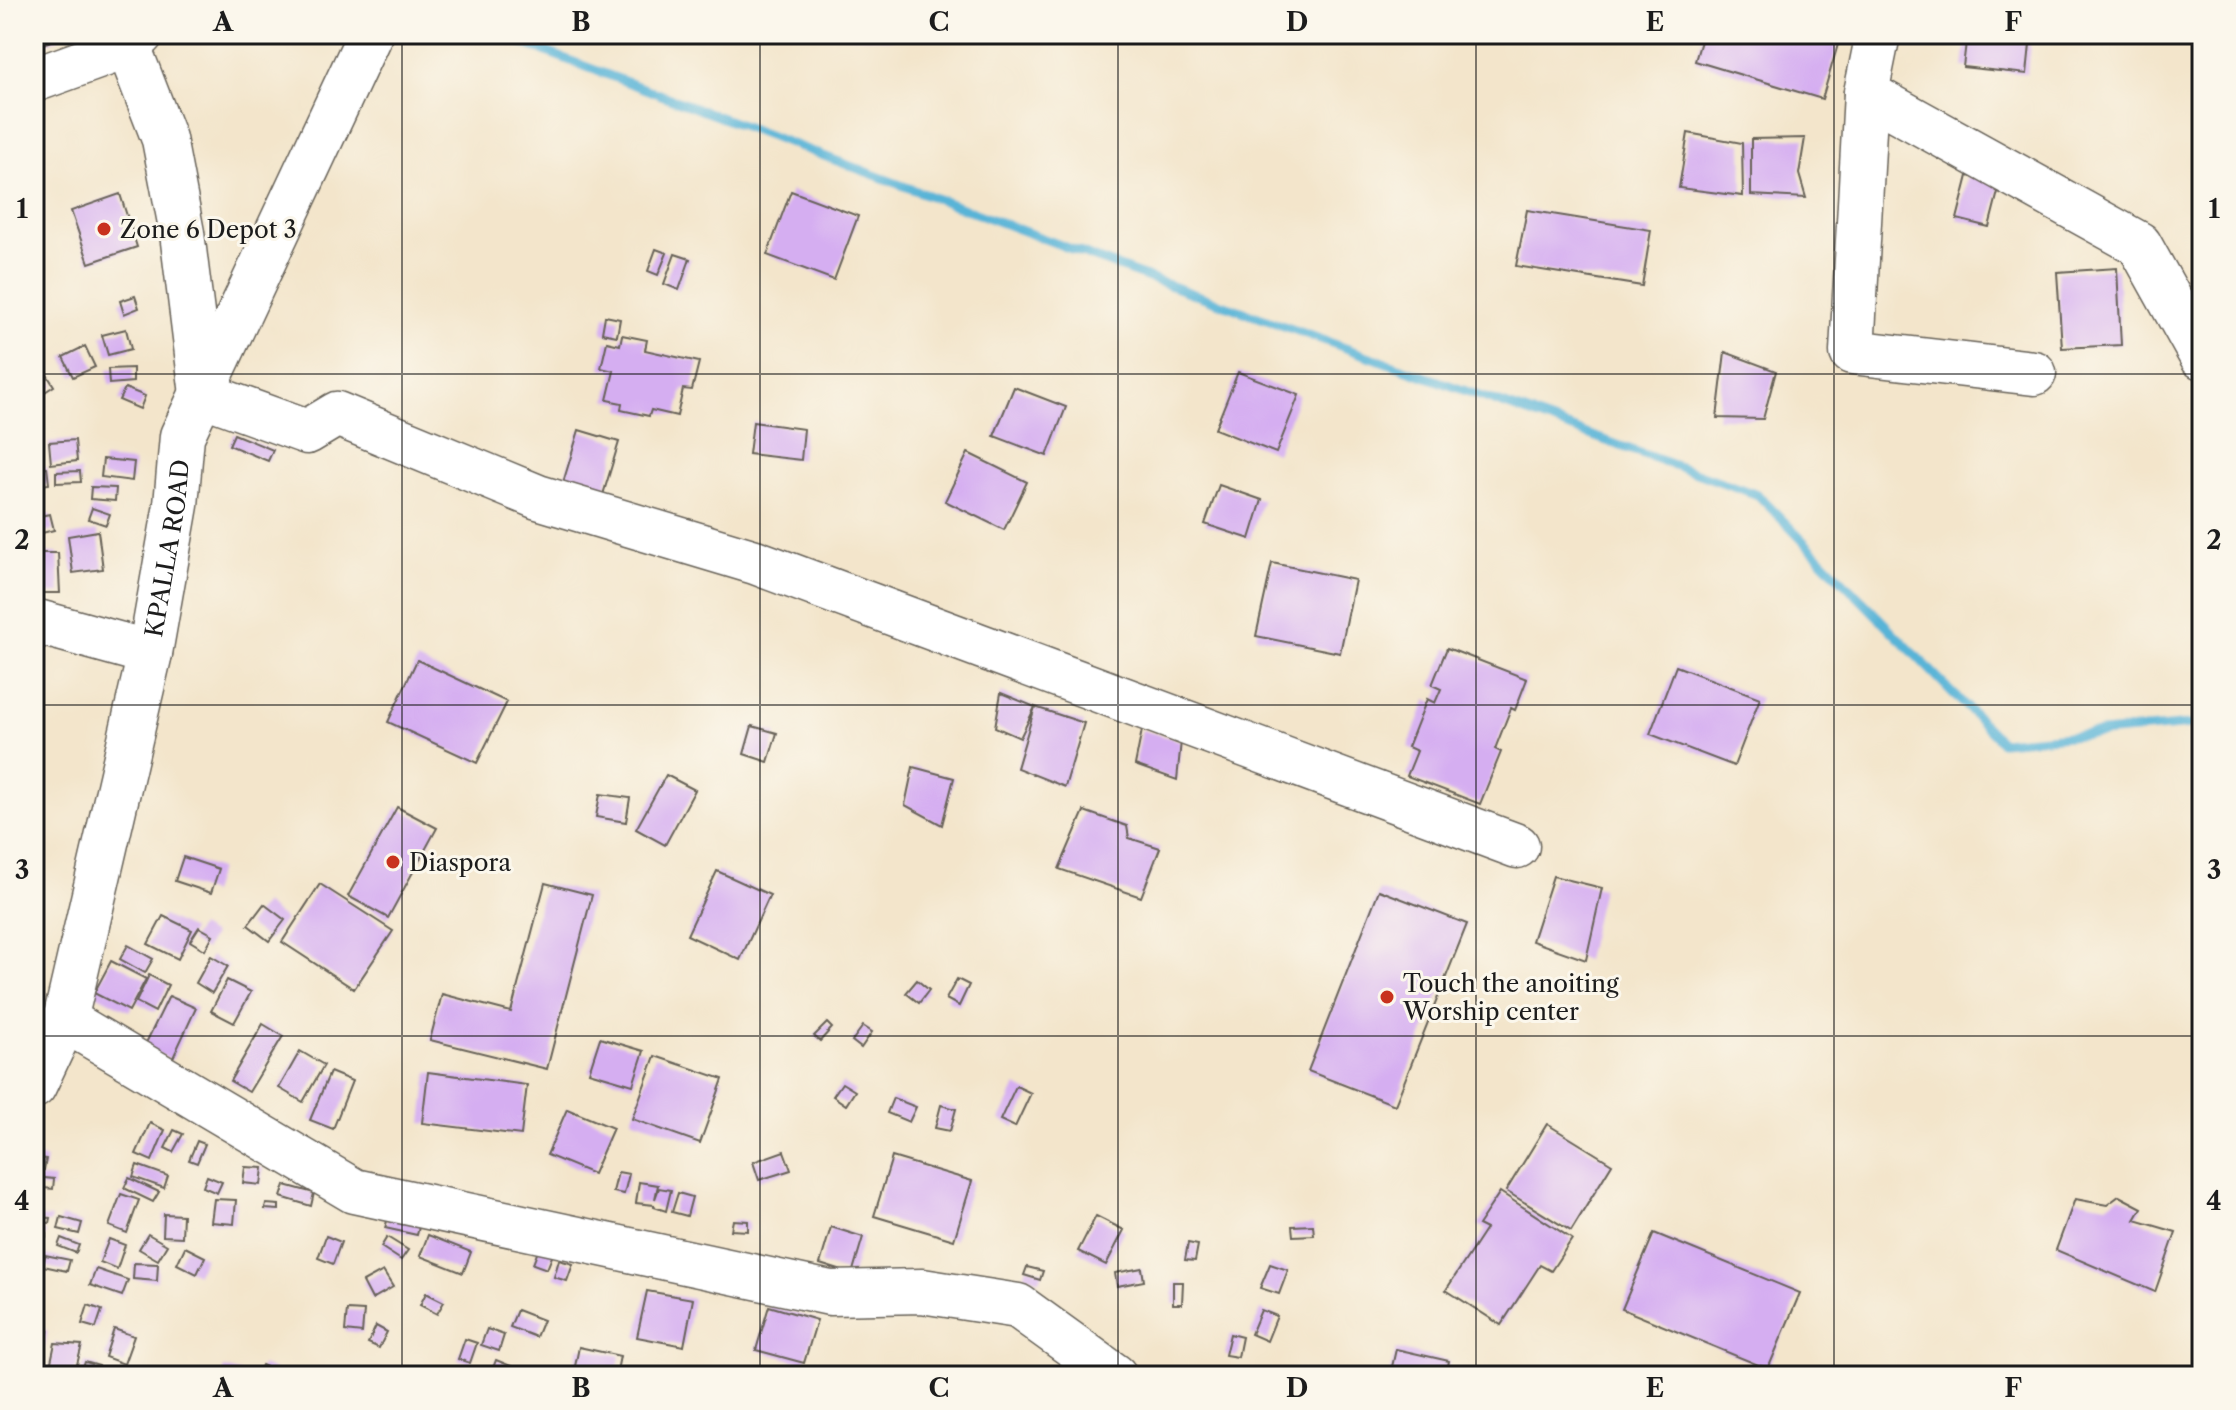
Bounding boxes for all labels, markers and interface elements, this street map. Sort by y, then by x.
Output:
text: A [212,6,234,38]
text: B [571,6,591,38]
text: C [929,6,949,38]
text: D [1286,6,1308,38]
text: E [1646,6,1664,38]
text: F [2004,6,2022,38]
text: 1 [16,193,28,225]
text: 1 [2208,193,2220,225]
place label: Zone 6 Depot 3 [120,215,297,244]
marker: Zone 6 Depot 3 [95,220,113,238]
street label: KPALLA ROAD [139,458,194,639]
text: 2 [14,524,30,556]
text: 2 [2206,524,2222,556]
place label: Diaspora [409,848,511,877]
marker: Diaspora [384,853,402,871]
text: 3 [15,854,29,886]
text: 3 [2207,854,2221,886]
place label: Touch the anoiting Worship center [1402,969,1619,1026]
marker: Touch the anoiting Worship center [1378,988,1396,1006]
text: 4 [14,1185,30,1217]
text: 4 [2206,1185,2222,1217]
text: A [212,1372,234,1404]
text: B [571,1372,591,1404]
text: C [929,1372,949,1404]
text: D [1286,1372,1308,1404]
text: E [1646,1372,1664,1404]
text: F [2004,1372,2022,1404]

